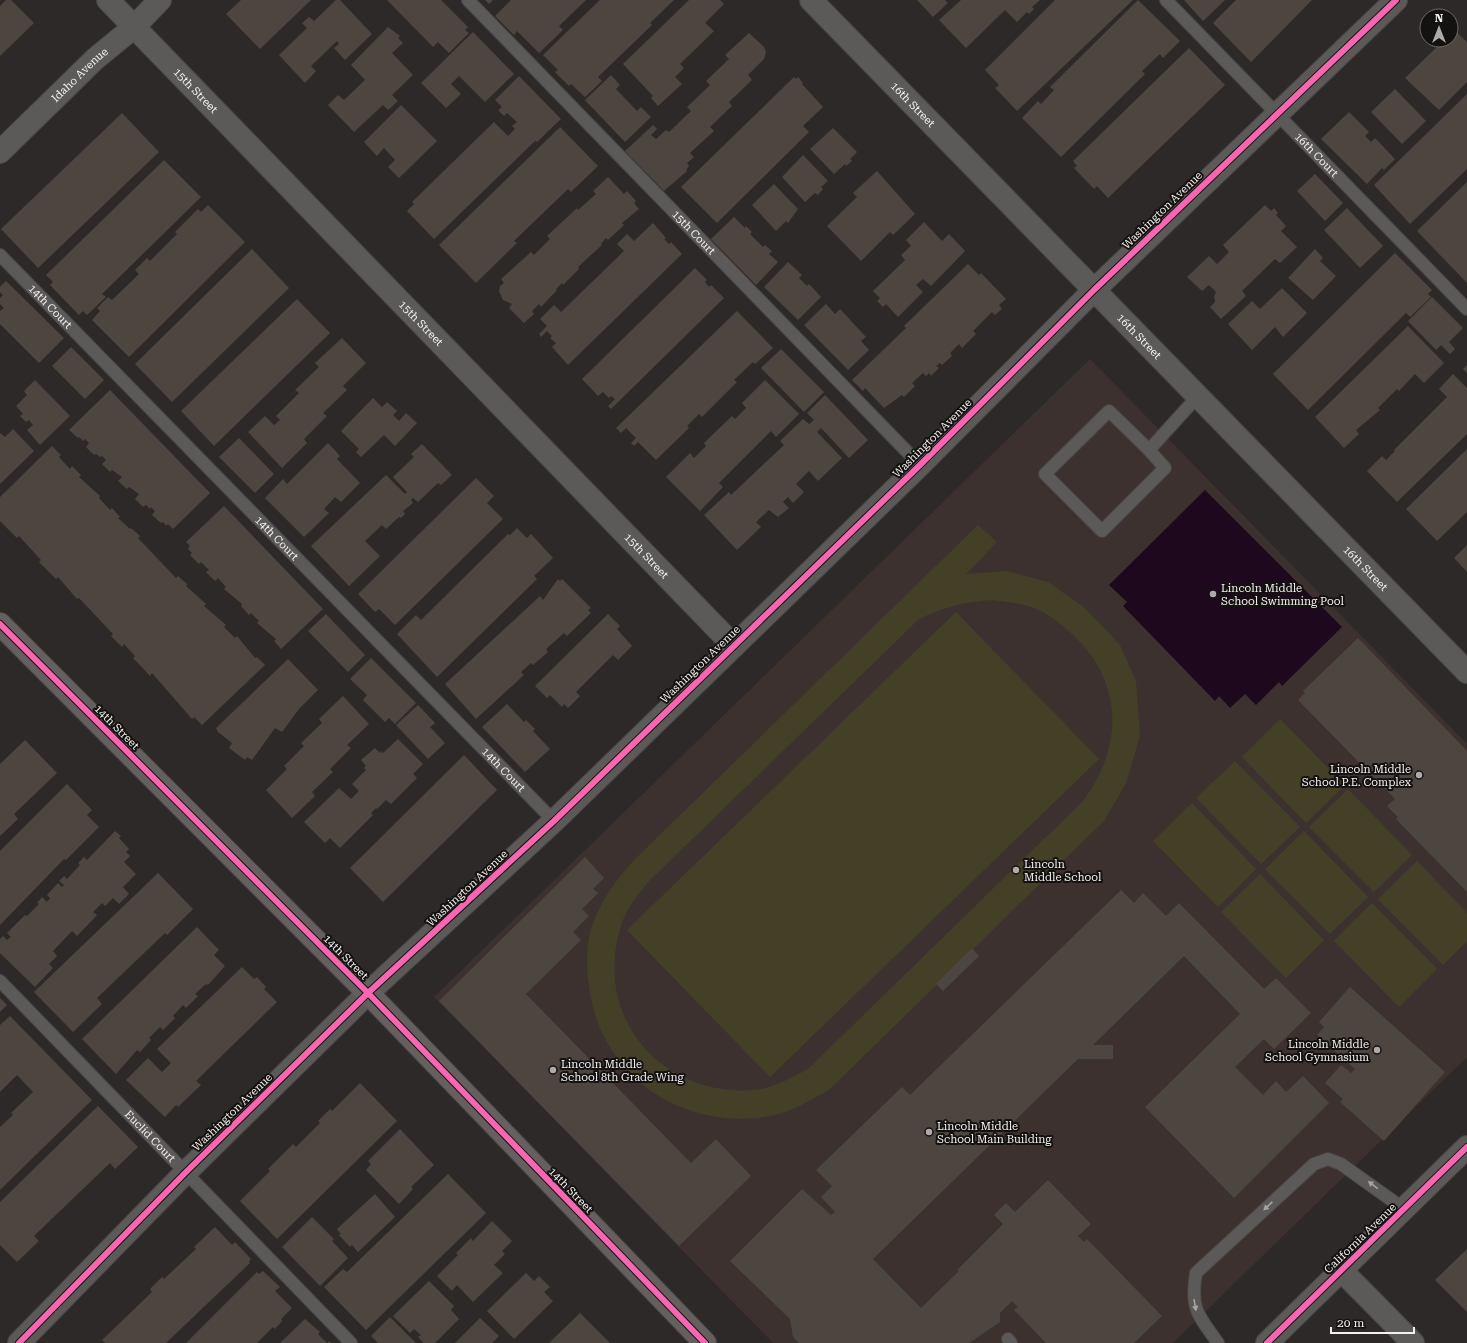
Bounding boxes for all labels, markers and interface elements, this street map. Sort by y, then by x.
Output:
north arrow [1419,8,1459,48]
text: N [1435,12,1444,25]
street label: Idaho Avenue [49,45,111,105]
street label: 15th Street [170,65,220,116]
street label: 16th Street [888,80,938,130]
street label: 16th Court [1292,130,1341,180]
street label: Washington Avenue [1120,169,1205,252]
street label: 15th Court [669,208,718,258]
street label: 14th Court [26,282,74,332]
street label: 15th Street [396,298,446,349]
street label: 16th Street [1114,311,1164,362]
street label: Washington Avenue [890,396,974,480]
street label: 14th Court [252,514,301,563]
street label: 15th Street [621,531,671,582]
street label: 16th Street [1340,543,1390,594]
place label: Lincoln Middle School Swimming Pool [1221,582,1344,608]
marker: Lincoln Middle School Swimming Pool [1208,589,1218,599]
street label: Washington Avenue [658,623,743,706]
street label: 14th Street [92,702,142,752]
street label: 14th Court [479,745,528,795]
place label: Lincoln Middle School P.E. Complex [1302,763,1412,789]
marker: Lincoln Middle School P.E. Complex [1414,770,1424,780]
street label: Washington Avenue [424,847,511,929]
place label: Lincoln Middle School [1024,858,1102,884]
marker: Lincoln Middle School [1011,865,1021,875]
street label: 14th Street [321,932,371,982]
place label: Lincoln Middle School Gymnasium [1265,1038,1369,1064]
marker: Lincoln Middle School Gymnasium [1372,1045,1382,1055]
place label: Lincoln Middle School 8th Grade Wing [561,1058,685,1084]
marker: Lincoln Middle School 8th Grade Wing [548,1065,558,1075]
street label: Washington Avenue [190,1071,275,1154]
street label: Euclid Court [122,1108,178,1165]
place label: Lincoln Middle School Main Building [937,1120,1052,1146]
marker: Lincoln Middle School Main Building [924,1127,934,1137]
street label: 14th Street [546,1165,595,1216]
one-way arrow [1367,1181,1378,1190]
street label: California Avenue [1322,1201,1399,1276]
one-way arrow [1263,1202,1273,1211]
one-way arrow [1192,1299,1198,1311]
scale bar [1331,1309,1414,1335]
text: 20 m [1337,1316,1364,1330]

